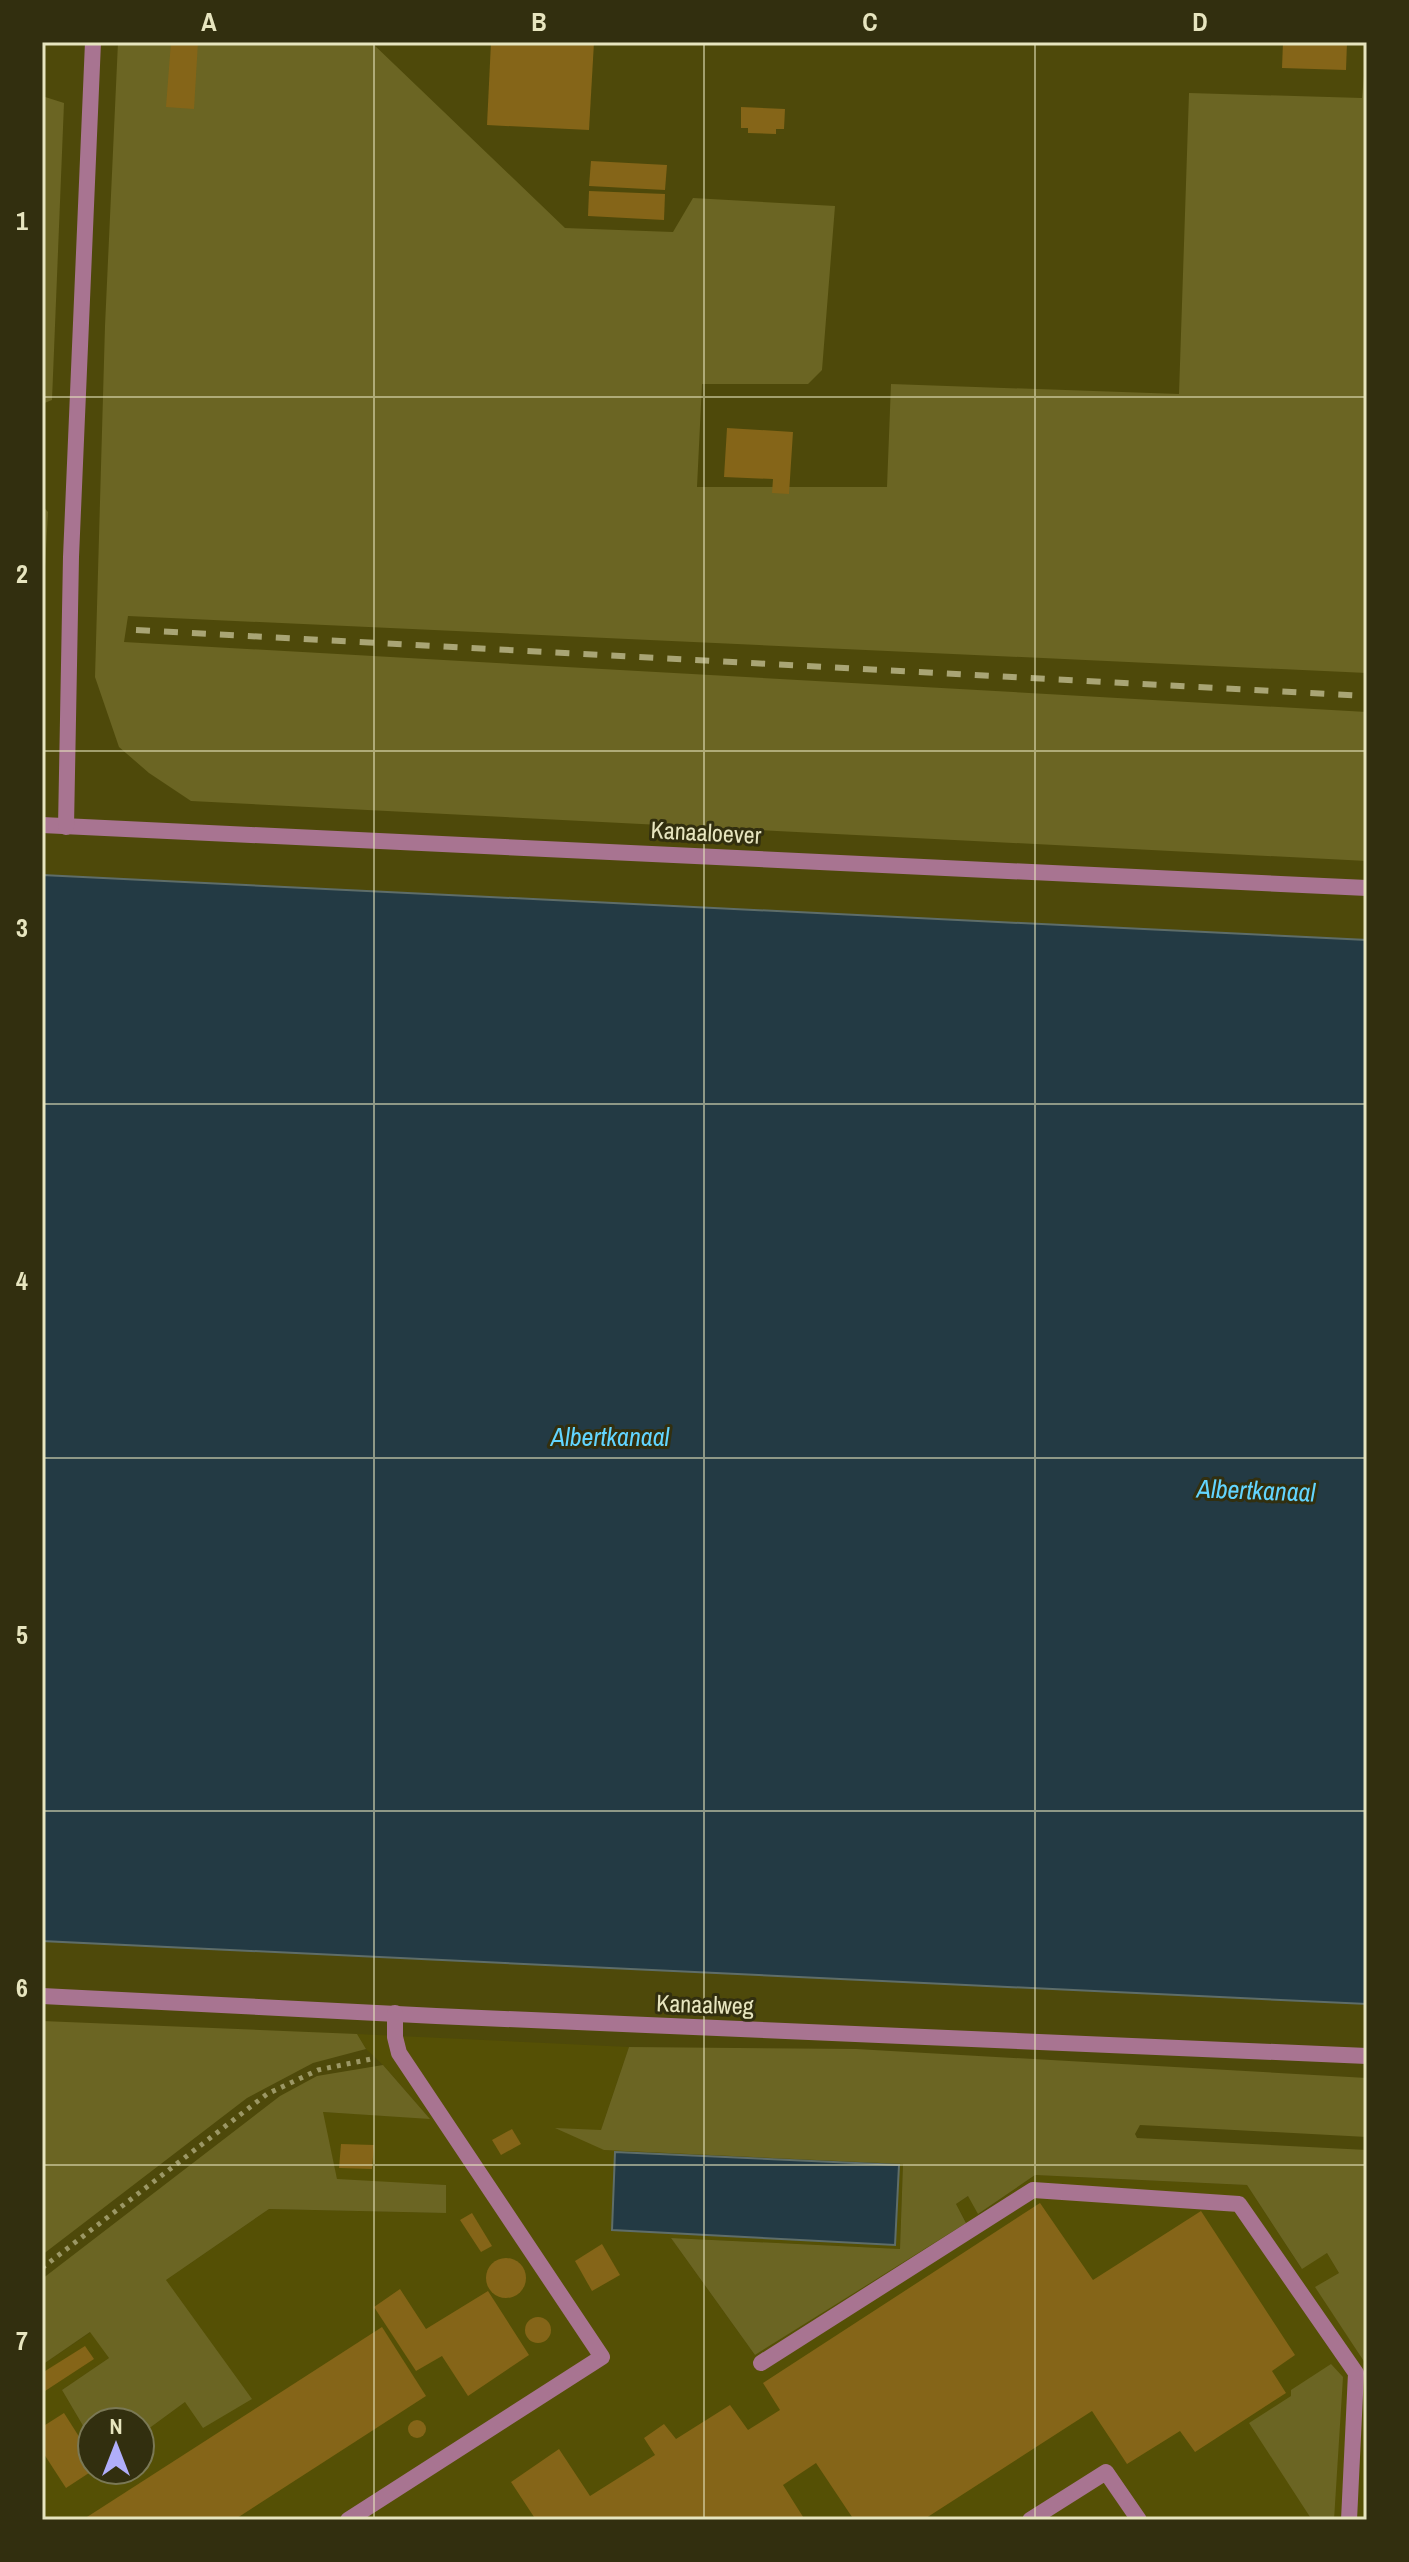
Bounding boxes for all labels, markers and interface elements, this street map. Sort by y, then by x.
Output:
text: A [201,4,217,39]
text: B [531,4,547,39]
text: C [862,4,878,39]
text: D [1192,4,1208,39]
text: 1 [16,203,28,238]
text: 2 [16,556,28,591]
street label: Kanaaloever [650,813,762,851]
text: 3 [16,910,28,945]
text: 4 [16,1263,28,1298]
water label: Albertkanaal [550,1419,671,1454]
water label: Albertkanaal [1195,1470,1317,1510]
text: 5 [16,1617,28,1652]
text: 6 [16,1970,28,2005]
street label: Kanaalweg [656,1986,754,2022]
text: 7 [16,2323,28,2358]
north arrow [76,2406,156,2486]
text: N [109,2411,123,2441]

